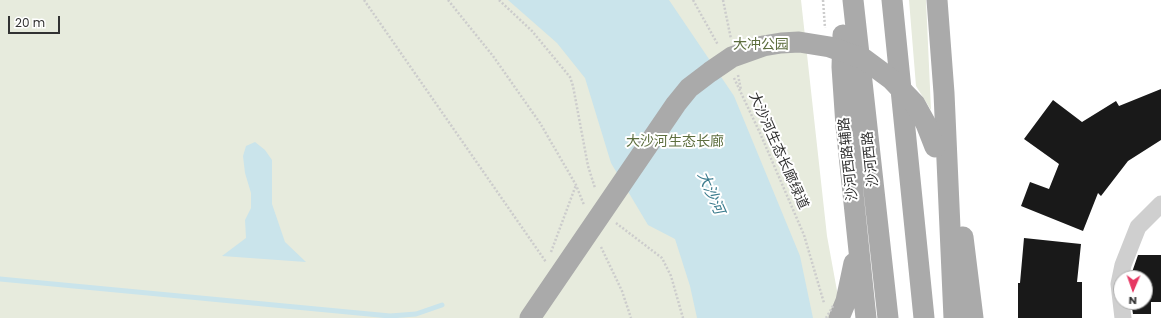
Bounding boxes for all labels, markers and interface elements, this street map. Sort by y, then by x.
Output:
scale bar [10,8,62,34]
text: 20 m [15,14,45,31]
park label: 大冲公园 [733,37,789,53]
street label: 大沙河生态长廊绿道 [745,90,811,212]
street label: 沙河西路辅路 [836,116,862,202]
street label: 沙河西路 [860,130,882,188]
park label: 大沙河生态长廊 [626,134,724,150]
water label: 大沙河 [693,169,727,217]
north arrow [1113,270,1153,310]
text: N [1128,293,1137,309]

